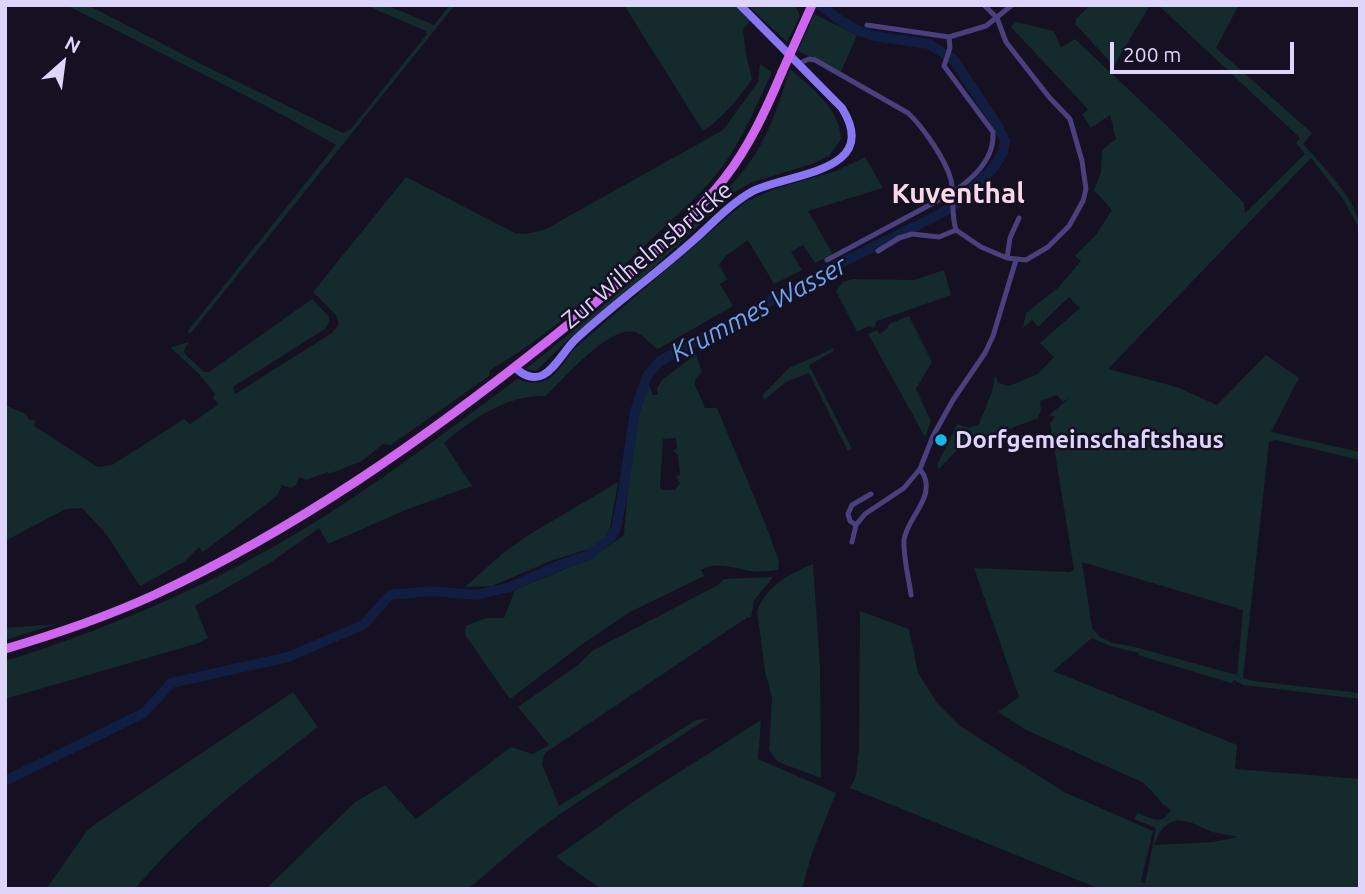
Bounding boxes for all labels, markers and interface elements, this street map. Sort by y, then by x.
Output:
north arrow [28,28,98,98]
scale bar [1113,28,1297,72]
text: N [61,31,84,58]
text: 200 m [1123,42,1181,66]
street label: Zur Wilhelmsbrücke [556,175,738,335]
district label: Kuventhal [891,177,1025,211]
water label: Krummes Wasser [666,249,852,369]
place label: Dorfgemeinschaftshaus [955,426,1224,454]
marker: Dorfgemeinschaftshaus [933,432,949,448]

